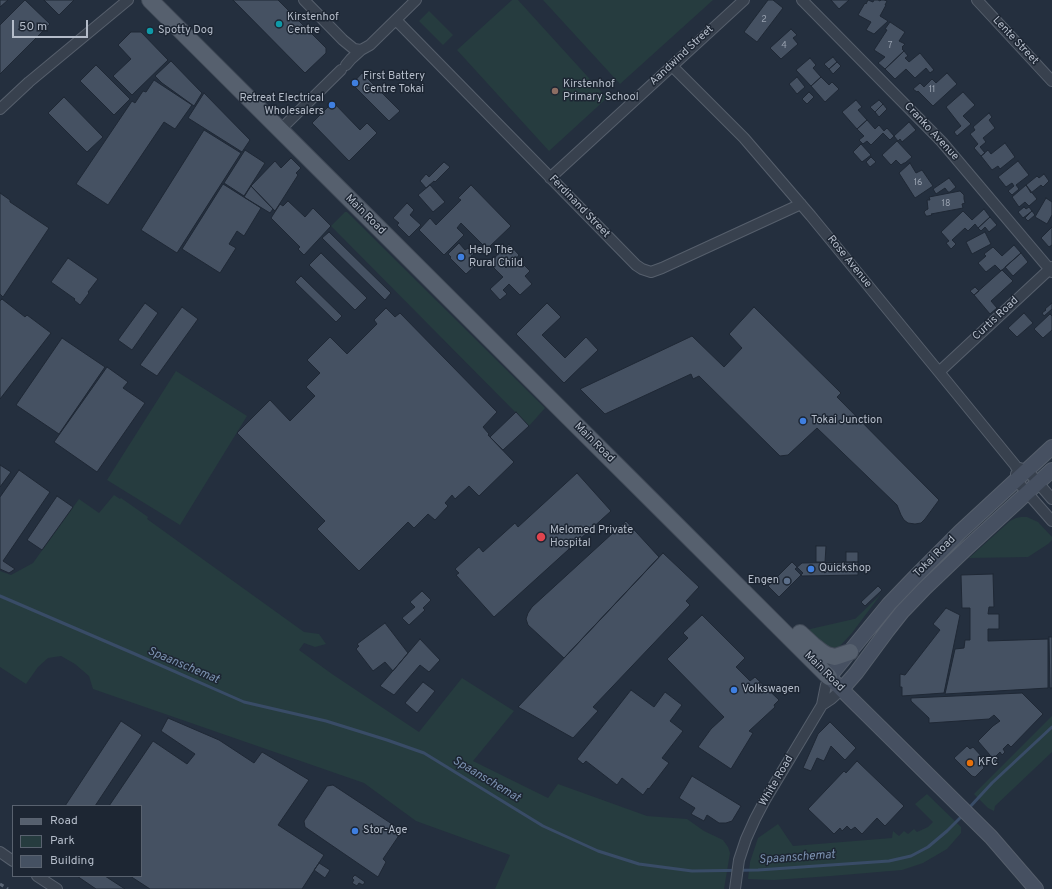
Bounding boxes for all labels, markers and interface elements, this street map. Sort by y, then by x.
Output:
place label: Kirstenhof Centre [287,11,339,37]
scale bar [14,12,90,38]
street label: Lente Street [989,14,1041,68]
house number: 2 [761,15,767,25]
text: 50 m [19,19,47,35]
marker: Kirstenhof Centre [274,19,284,29]
street label: Aandwind Street [648,23,716,89]
place label: Spotty Dog [158,24,213,38]
marker: Spotty Dog [145,26,155,36]
house number: 4 [781,41,787,51]
house number: 7 [888,41,892,51]
place label: First Battery Centre Tokai [363,70,425,96]
marker: First Battery Centre Tokai [350,78,360,88]
place label: Kirstenhof Primary School [563,78,639,104]
house number: 11 [929,85,935,95]
marker: Kirstenhof Primary School [550,86,560,96]
place label: Retreat Electrical Wholesalers [239,92,324,118]
marker: Retreat Electrical Wholesalers [327,100,337,110]
street label: Cranko Avenue [901,100,961,164]
street label: Ferdinand Street [546,173,612,241]
house number: 16 [914,178,922,188]
street label: Main Road [342,192,388,238]
house number: 18 [942,199,950,209]
street label: Rose Avenue [824,233,874,291]
place label: Help The Rural Child [469,244,523,270]
marker: Help The Rural Child [456,252,466,262]
street label: Curtis Road [970,294,1022,344]
place label: Tokai Junction [811,414,882,428]
marker: Tokai Junction [798,416,808,426]
street label: Main Road [571,420,617,466]
place label: Melomed Private Hospital [550,524,633,550]
marker: Melomed Private Hospital [535,531,547,543]
street label: Tokai Road [911,533,959,581]
place label: Quickshop [819,562,871,576]
marker: Quickshop [806,564,816,574]
place label: Engen [748,574,779,588]
marker: Engen [782,576,792,586]
water label: Spaanschemat [145,644,221,688]
street label: Main Road [801,649,847,695]
place label: Volkswagen [742,683,800,697]
marker: Volkswagen [729,685,739,695]
street label: White Road [757,753,797,809]
water label: Spaanschemat [450,754,522,806]
place label: KFC [978,756,998,770]
marker: KFC [965,758,975,768]
legend [12,805,142,877]
text: Road [50,813,78,829]
place label: Stor-Age [363,824,407,838]
marker: Stor-Age [350,826,360,836]
text: Park [50,833,75,849]
water label: Spaanschemat [758,848,836,868]
text: Building [50,853,94,869]

